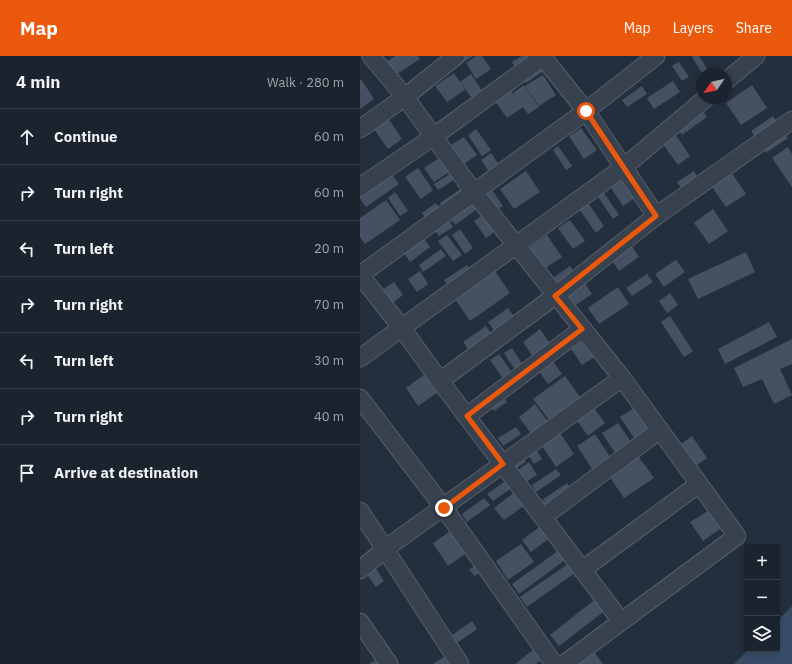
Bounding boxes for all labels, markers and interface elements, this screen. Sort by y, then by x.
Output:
text: Map [20,16,58,40]
text: Map [624,19,651,37]
text: Layers [673,19,714,37]
text: Share [736,19,772,37]
north arrow [696,68,732,104]
text: 4 min [16,71,60,93]
text: Walk · 280 m [267,74,344,91]
route start [577,102,595,120]
icon: ahead [16,126,38,148]
text: Continue [54,127,118,146]
text: 60 m [314,128,344,145]
icon: right [16,182,38,204]
text: Turn right [54,183,123,202]
text: 60 m [314,184,344,201]
icon: left [16,238,38,260]
text: Turn left [54,239,114,258]
text: 20 m [314,240,344,257]
icon: right [16,294,38,316]
text: Turn right [54,295,123,314]
text: 70 m [314,296,344,313]
icon: left [16,350,38,372]
text: Turn left [54,351,114,370]
text: 30 m [314,352,344,369]
icon: right [16,406,38,428]
text: Turn right [54,407,123,426]
text: 40 m [314,408,344,425]
icon: arrive [16,462,38,484]
text: Arrive at destination [54,463,198,482]
route end [435,499,453,517]
map controls [744,544,780,652]
button: + [744,544,780,580]
button: − [744,580,780,616]
button: layers [744,616,780,652]

